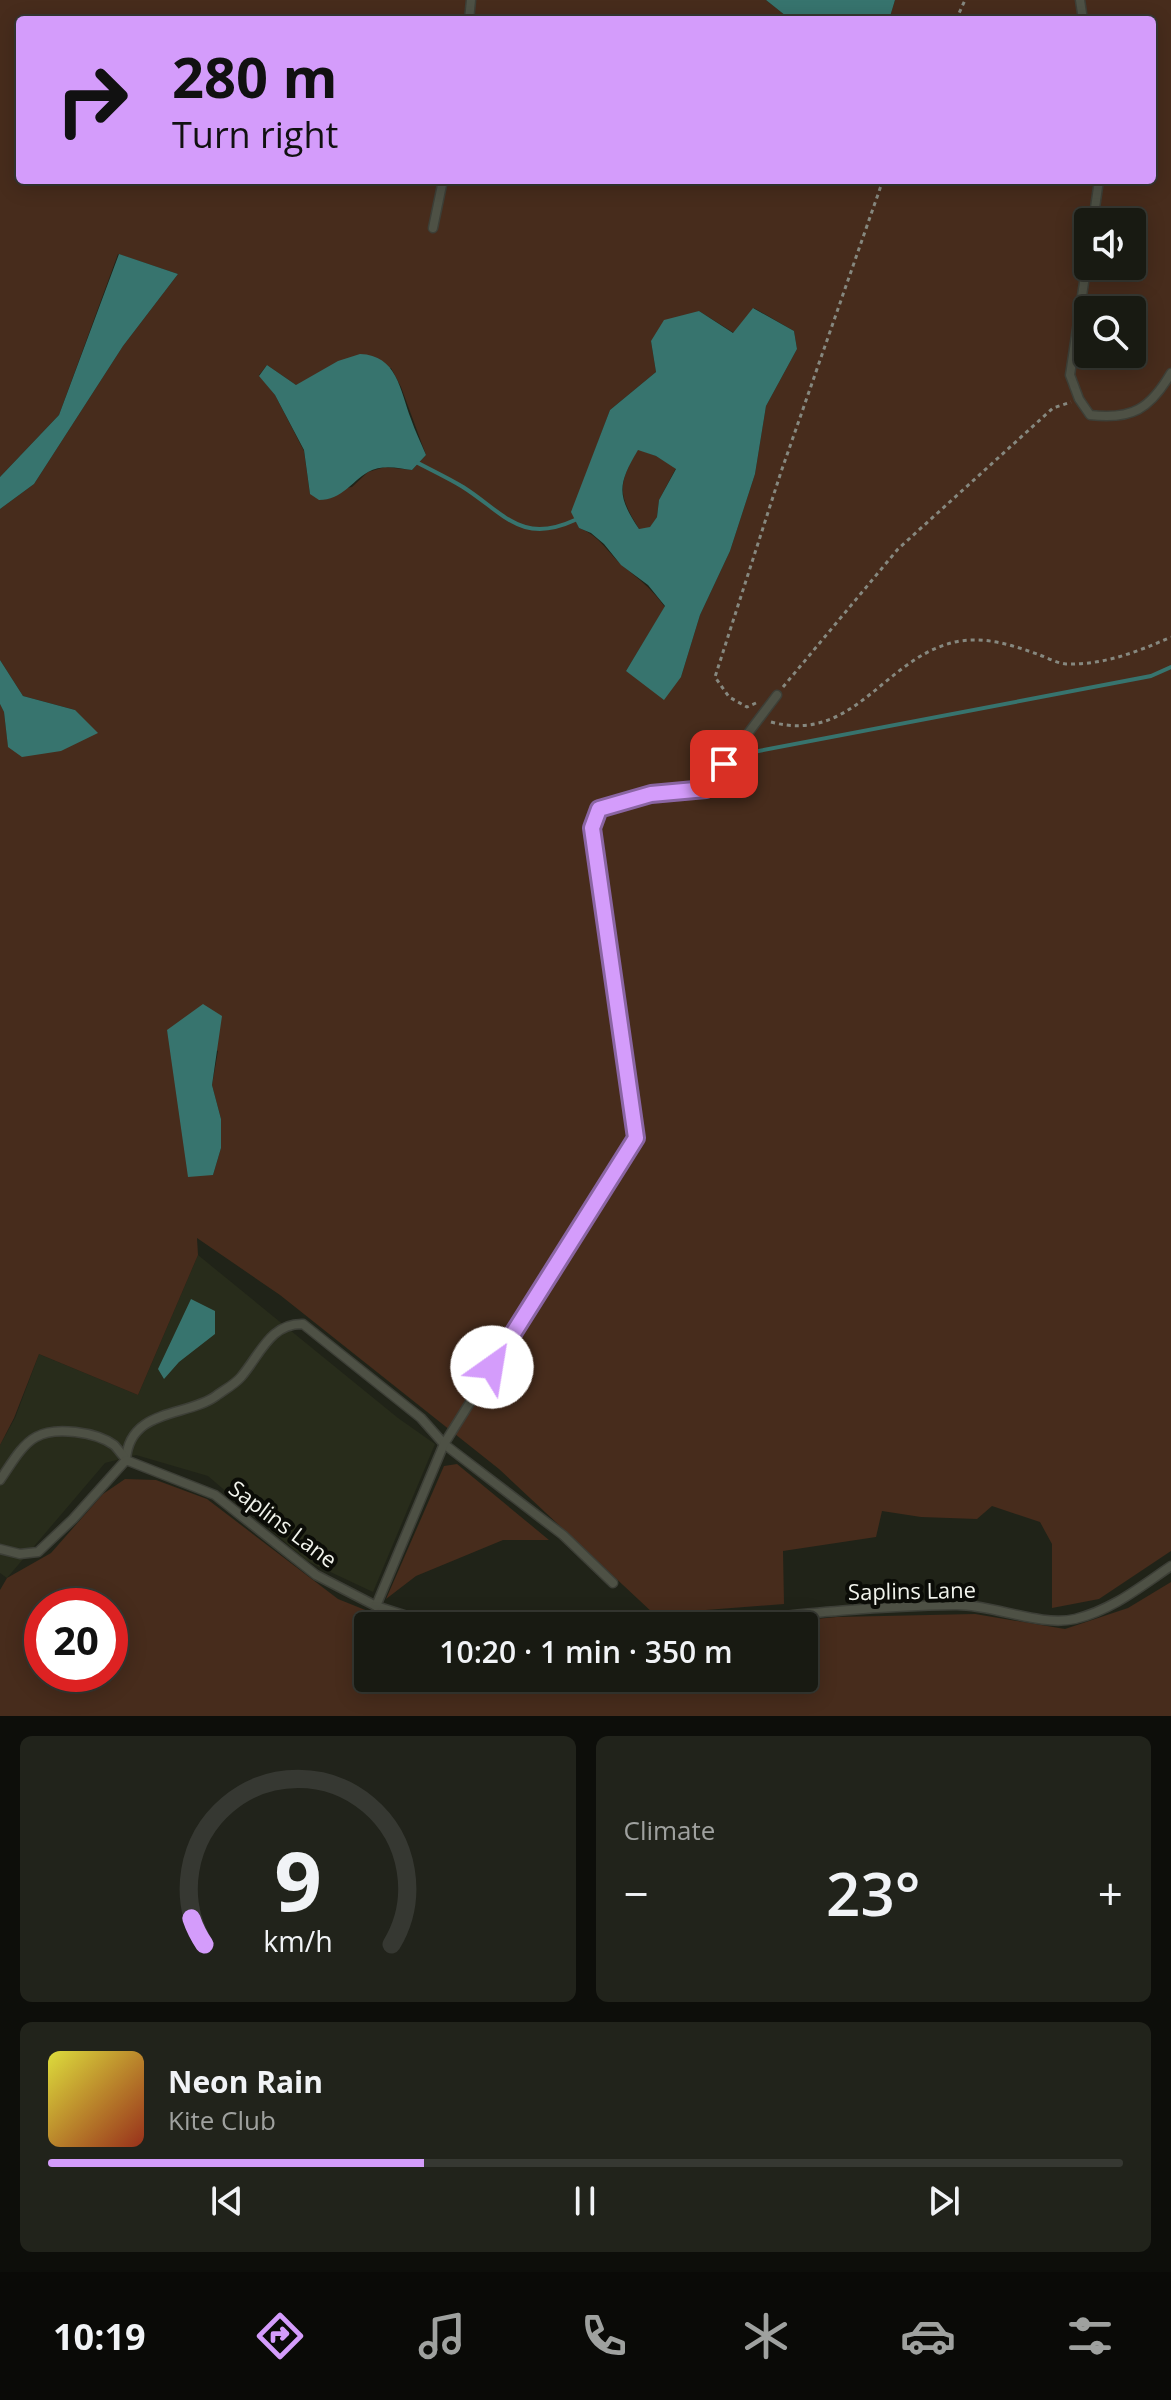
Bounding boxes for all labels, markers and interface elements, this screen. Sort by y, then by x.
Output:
text: 280 m [172,38,338,114]
icon: right [40,48,144,152]
text: Turn right [172,110,338,159]
map controls [1074,208,1146,368]
button: sound [1074,208,1146,280]
button: search [1074,296,1146,368]
pin [690,730,758,798]
icon: arrive [702,742,746,786]
position arrow [450,1325,534,1409]
street label: Saplins Lane [223,1473,344,1574]
street label: Saplins Lane [848,1574,976,1606]
speed limit sign: 20 [24,1588,128,1692]
text: 10:20 · 1 min · 350 m [439,1631,733,1672]
text: Climate [624,1812,715,1848]
text: 9 [274,1822,322,1935]
text: 23° [826,1852,920,1934]
text: − [624,1863,649,1923]
text: + [1098,1863,1123,1923]
text: km/h [263,1921,332,1960]
text: Neon Rain [168,2061,323,2102]
text: Kite Club [168,2102,276,2138]
icon: previous [205,2179,249,2223]
icon: pause [563,2179,607,2223]
icon: next [922,2179,966,2223]
icon: directions [252,2308,308,2364]
icon: music [414,2308,470,2364]
icon: phone [576,2308,632,2364]
icon: climate [738,2308,794,2364]
icon: car [900,2308,956,2364]
icon: filters [1062,2308,1118,2364]
text: 10:19 [53,2312,146,2361]

